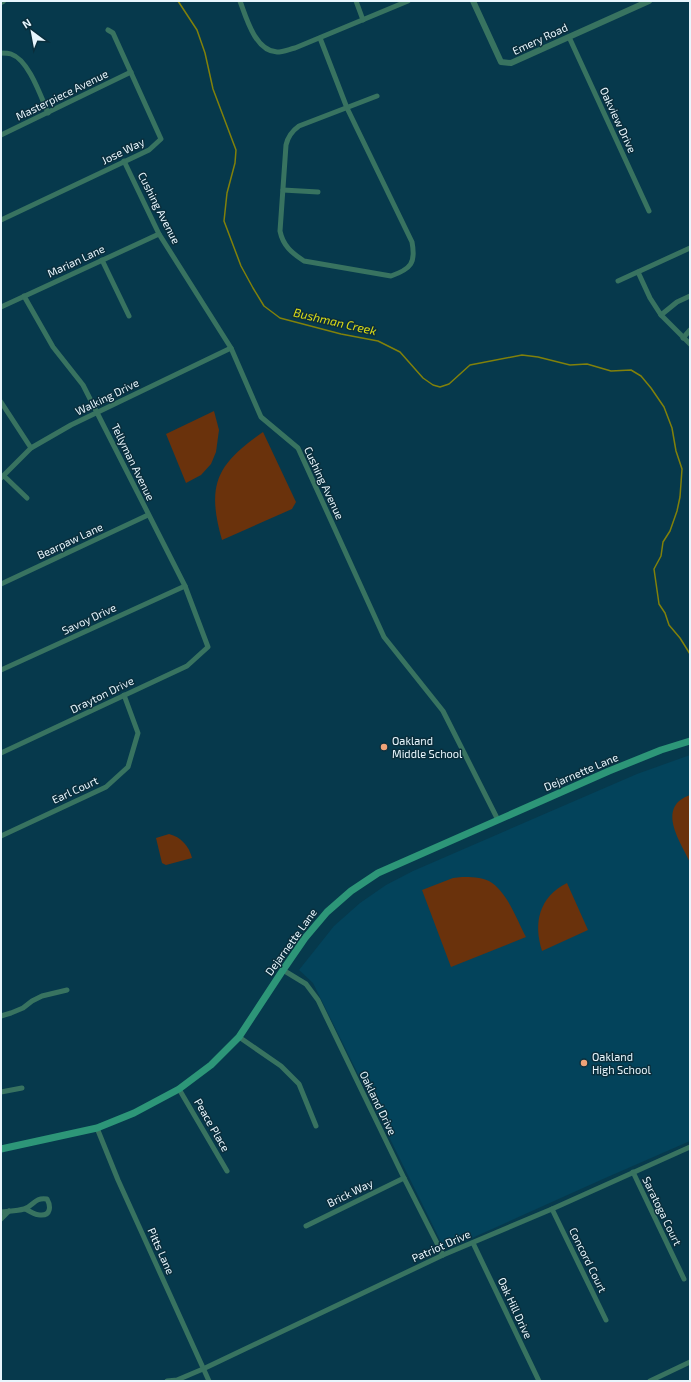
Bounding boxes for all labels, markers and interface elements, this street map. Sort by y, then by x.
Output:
north arrow [12,12,52,52]
text: N [20,15,33,31]
street label: Emery Road [510,20,569,57]
street label: Masterpiece Avenue [14,67,110,123]
street label: Oakview Drive [598,85,639,155]
street label: Jose Way [99,135,146,166]
street label: Cushing Avenue [136,170,183,246]
street label: Marian Lane [45,242,107,279]
water label: Bushman Creek [292,305,378,337]
street label: Walking Drive [73,376,141,418]
street label: Tellyman Avenue [109,421,158,503]
street label: Cushing Avenue [302,444,347,521]
street label: Bearpaw Lane [35,520,105,561]
street label: Savoy Drive [60,600,118,637]
street label: Drayton Drive [68,674,136,716]
place label: Oakland Middle School [392,734,463,760]
marker: Oakland Middle School [379,742,389,752]
street label: Dejarnette Lane [542,750,620,794]
street label: Earl Court [50,773,100,806]
street label: Dejarnette Lane [262,906,320,978]
place label: Oakland High School [592,1050,651,1076]
marker: Oakland High School [579,1058,589,1068]
street label: Oakland Drive [357,1069,400,1137]
street label: Peace Place [192,1096,233,1154]
street label: Saratoga Court [640,1174,685,1247]
street label: Brick Way [325,1176,375,1209]
street label: Pitts Lane [145,1225,178,1276]
street label: Concord Court [567,1225,610,1294]
street label: Patriot Drive [409,1227,472,1264]
street label: Oak Hill Drive [496,1275,535,1341]

